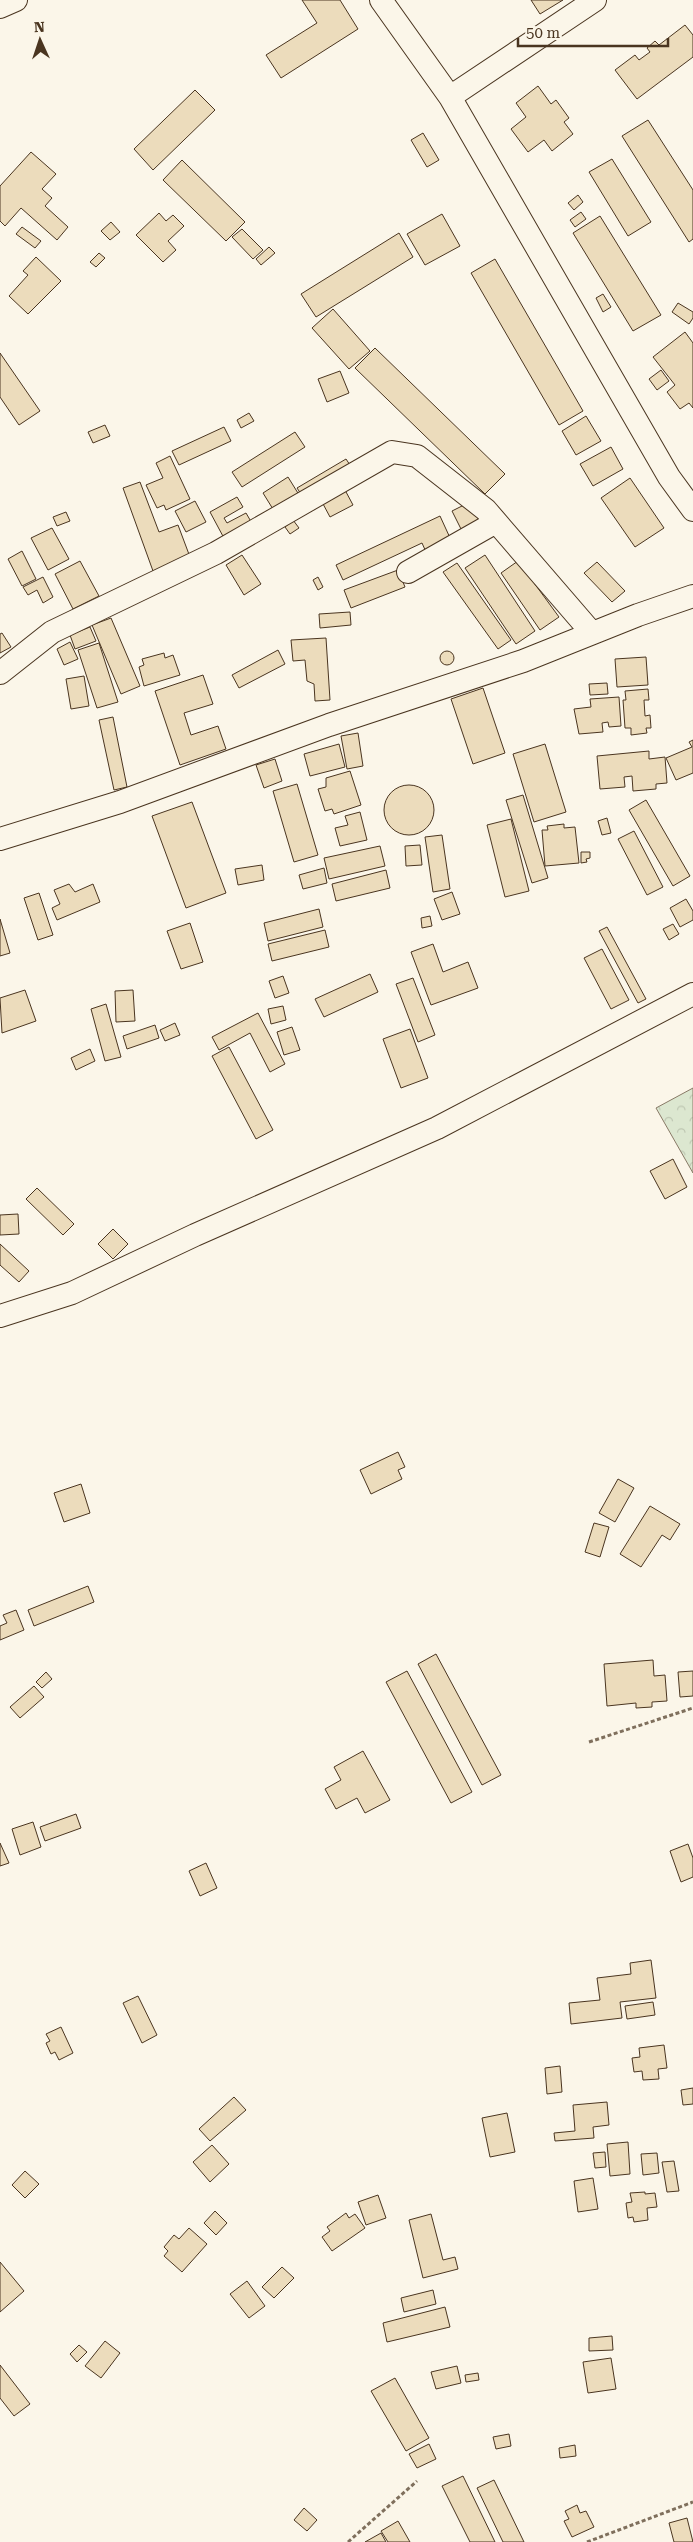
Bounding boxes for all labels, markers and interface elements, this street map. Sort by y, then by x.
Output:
north arrow [15,15,65,65]
scale bar [518,15,668,47]
text: N [34,19,45,35]
text: 50 m [526,24,561,42]

